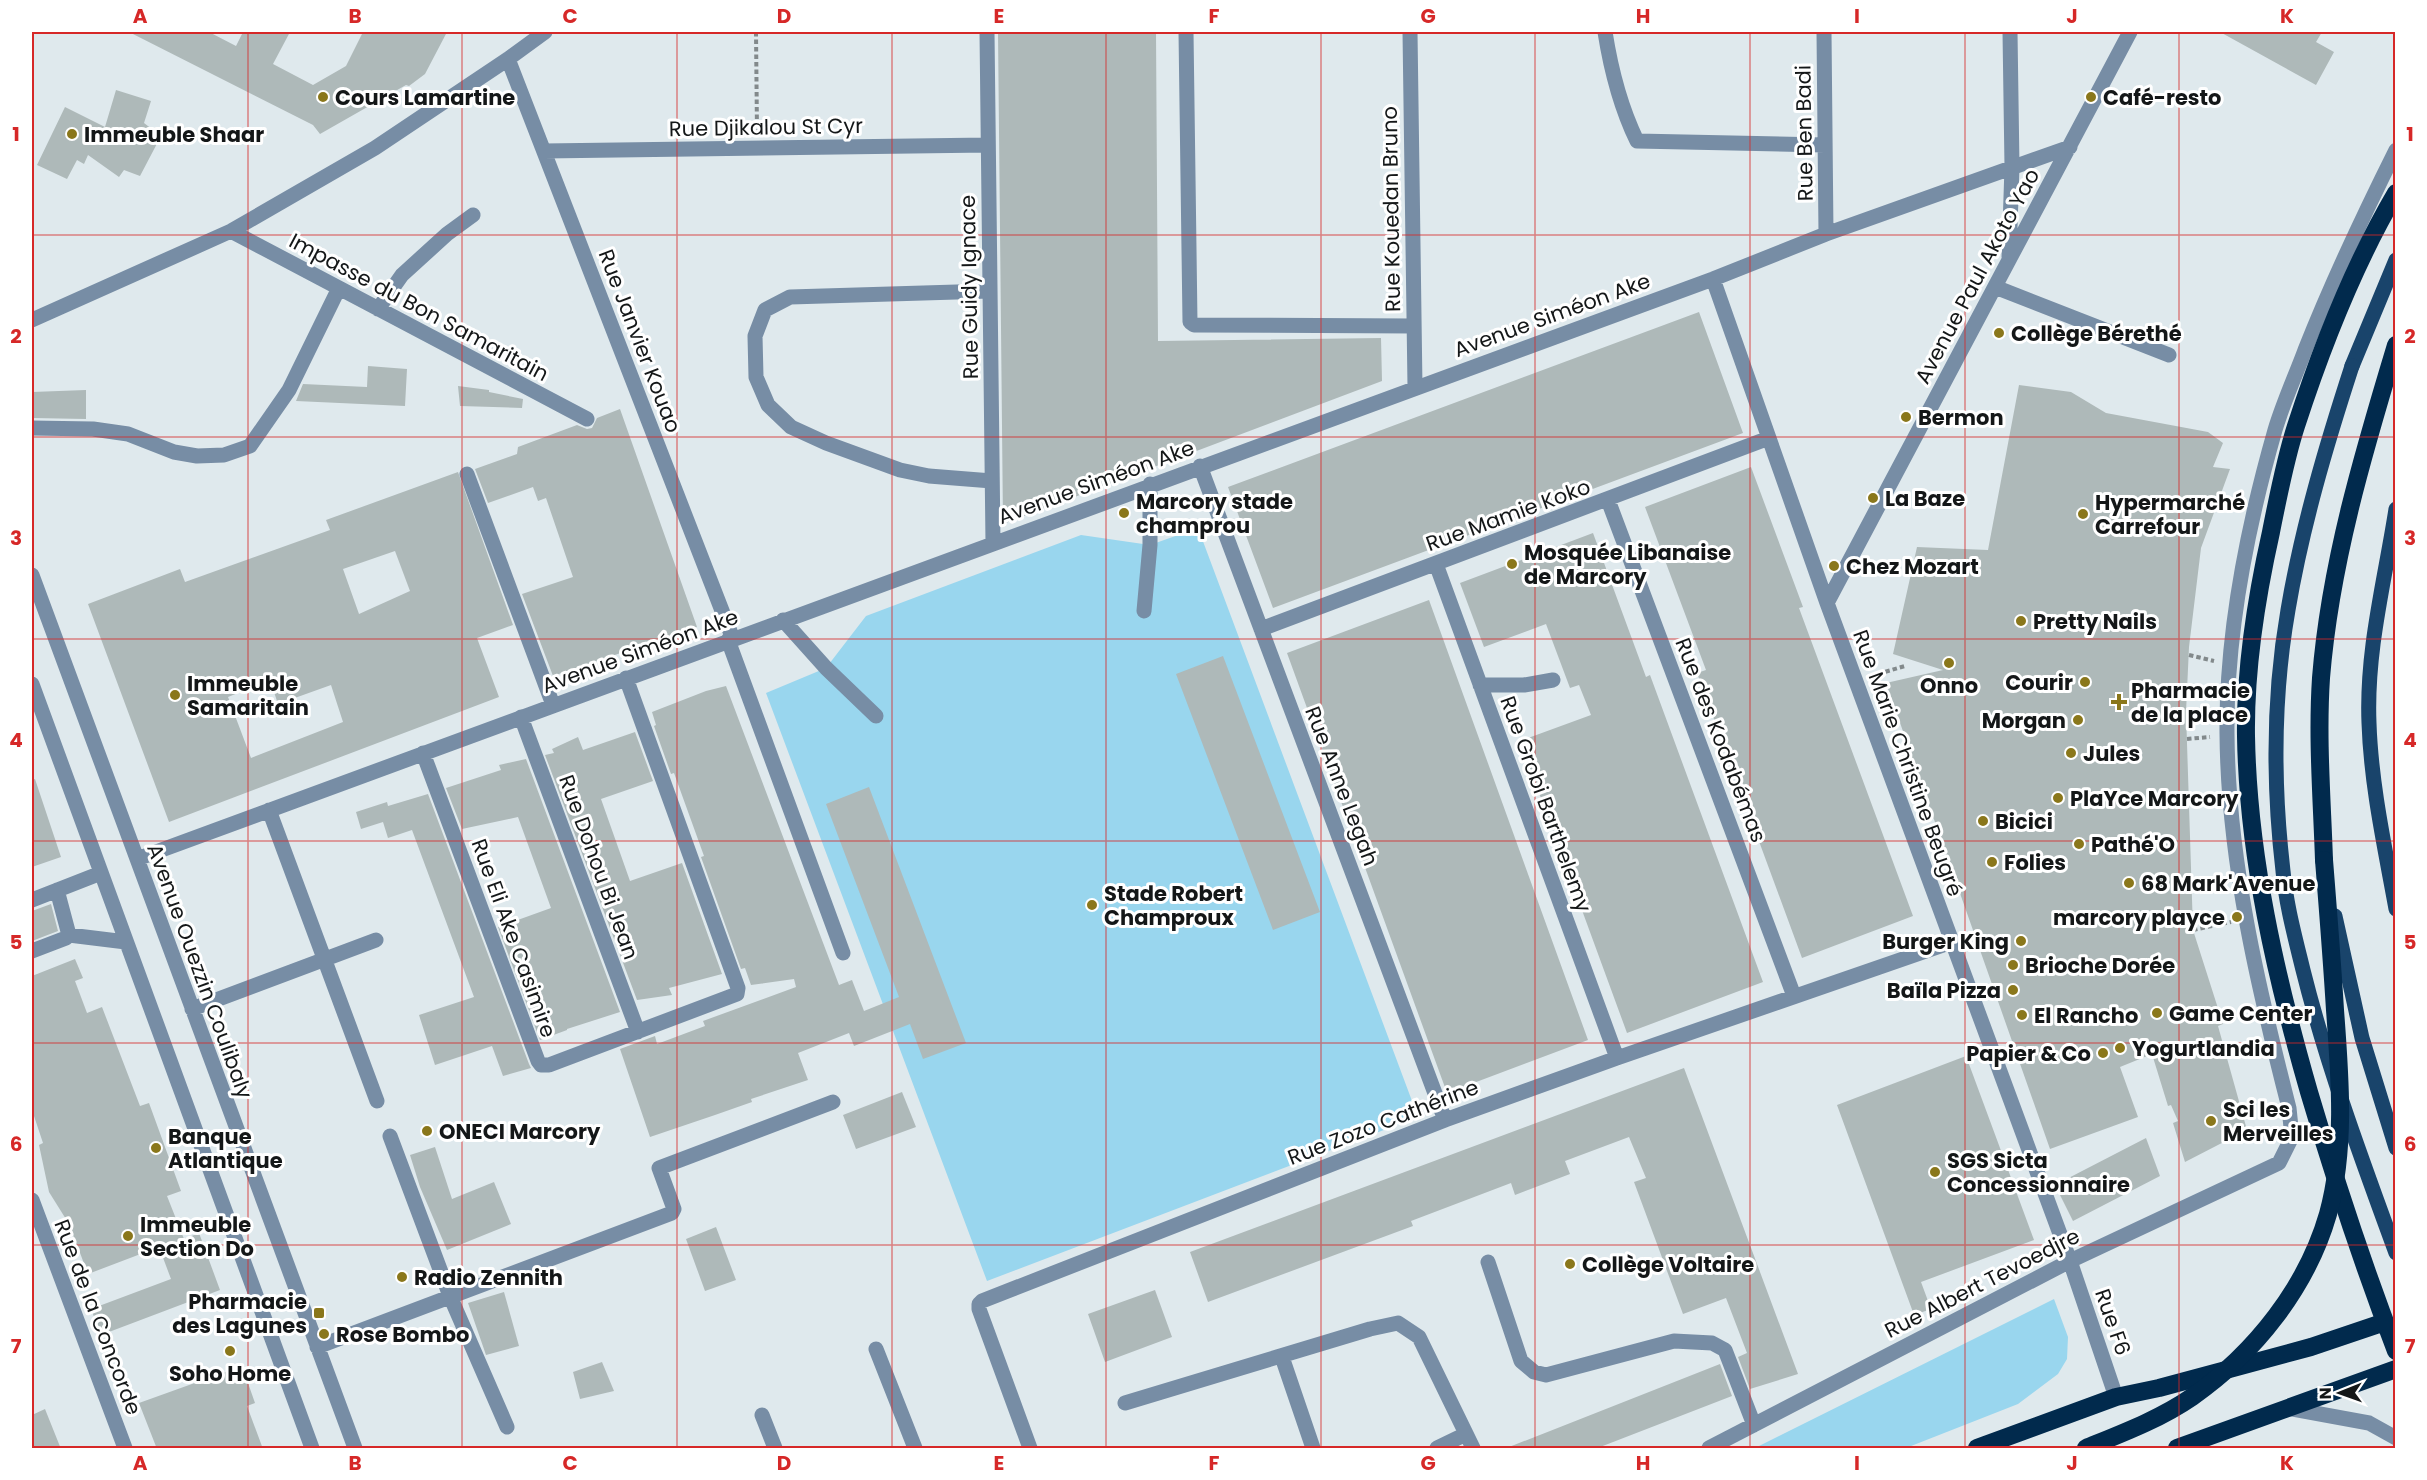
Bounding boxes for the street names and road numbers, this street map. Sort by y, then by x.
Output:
street label: Rue Ben Badi [1788,65,1820,201]
street label: Rue Kouedan Bruno [1375,106,1407,312]
street label: Rue Djikalou St Cyr [669,111,863,143]
street label: Avenue Paul Akoto Yao [1908,163,2046,389]
street label: Rue Guidy Ignace [953,195,985,379]
street label: Impasse du Bon Samaritain [284,226,554,388]
street label: Rue Janvier Kouao [592,245,688,437]
street label: Avenue Siméon Ake [1450,266,1654,364]
street label: Avenue Siméon Ake [994,433,1198,531]
street label: Rue Mamie Koko [1422,472,1594,558]
street label: Avenue Siméon Ake [538,602,742,700]
street label: Rue Marie Christine Beugré [1846,626,1970,900]
street label: Rue des Kodabémas [1669,633,1773,847]
street label: Rue Grobi Barthelemy [1493,692,1599,916]
street label: Rue Anne Legah [1298,702,1386,870]
street label: Rue Dohou Bi Jean [552,771,646,963]
street label: Rue Eli Ake Casimire [465,835,563,1041]
street label: Avenue Ouezzin Coulibaly [140,839,260,1103]
street label: Rue Zozo Cathérine [1283,1072,1483,1172]
street label: Rue de la Concorde [47,1215,149,1419]
street label: Rue Albert Tevoedjre [1879,1221,2085,1345]
street label: Rue F6 [2088,1285,2138,1359]

